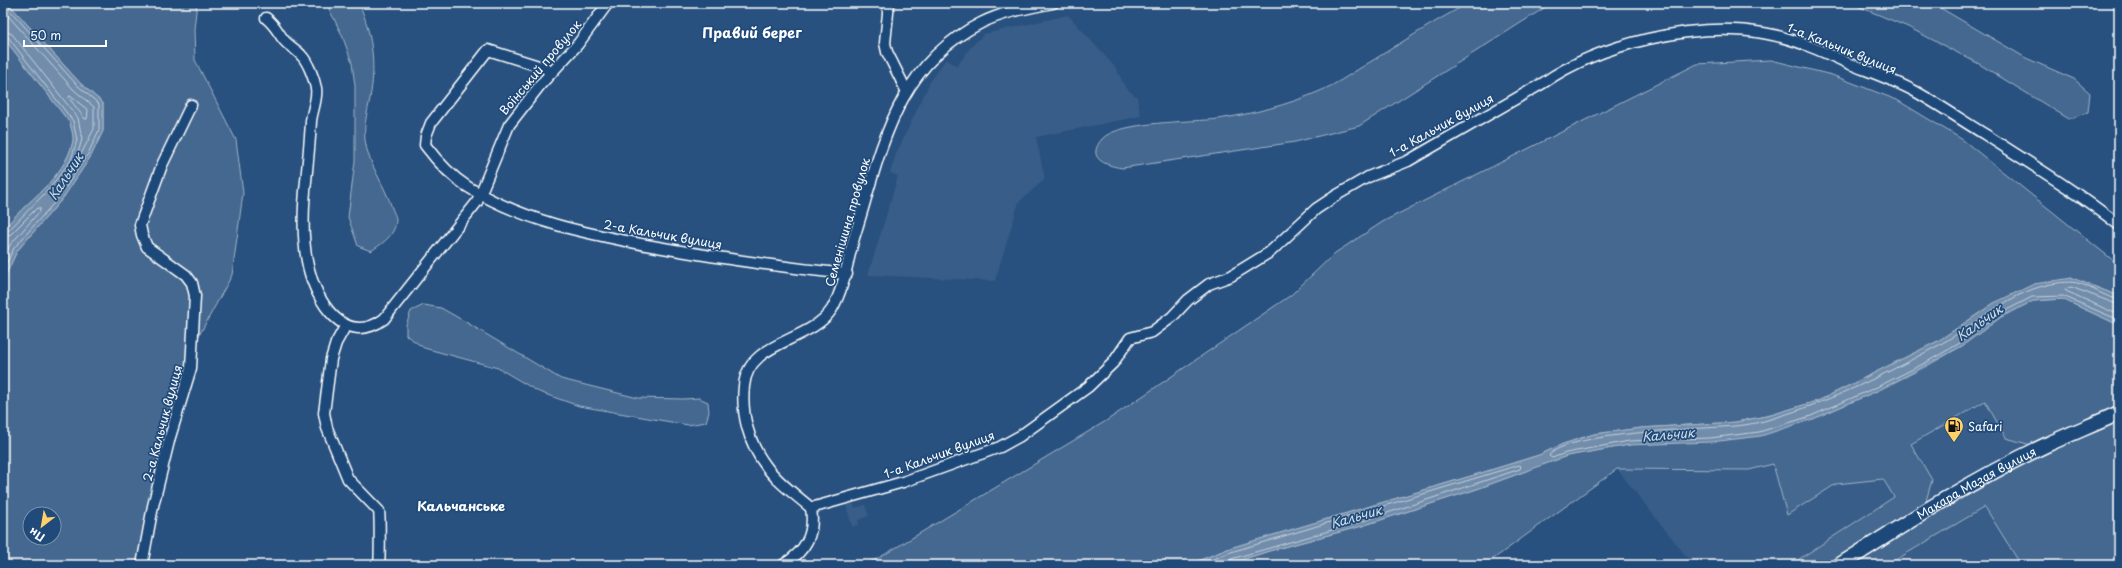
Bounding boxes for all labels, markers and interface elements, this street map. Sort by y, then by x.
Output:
street label: Воїнський провулок [495,15,586,118]
street label: 1-а Кальчик вулиця [1784,18,1900,78]
scale bar [24,22,106,48]
district label: Правий берег [702,22,802,43]
text: 50 m [30,26,61,44]
street label: 1-а Кальчик вулиця [1385,89,1497,161]
water label: Кальчик [43,148,88,203]
street label: Семенішина провулок [820,155,874,289]
street label: 2-а Кальчик вулиця [602,215,724,253]
water label: Кальчик [1952,298,2007,345]
street label: 2-а Кальчик вулиця [138,363,186,483]
fuel station icon: Safari [1943,415,1965,443]
place label: Safari [1968,417,2003,435]
water label: Кальчик [1641,422,1696,446]
street label: 1-а Кальчик вулиця [881,426,997,482]
street label: Макара Мазая вулиця [1913,442,2039,524]
district label: Кальчанське [417,496,505,515]
water label: Кальчик [1328,499,1385,532]
north arrow [22,506,62,546]
text: Пн [25,524,48,546]

